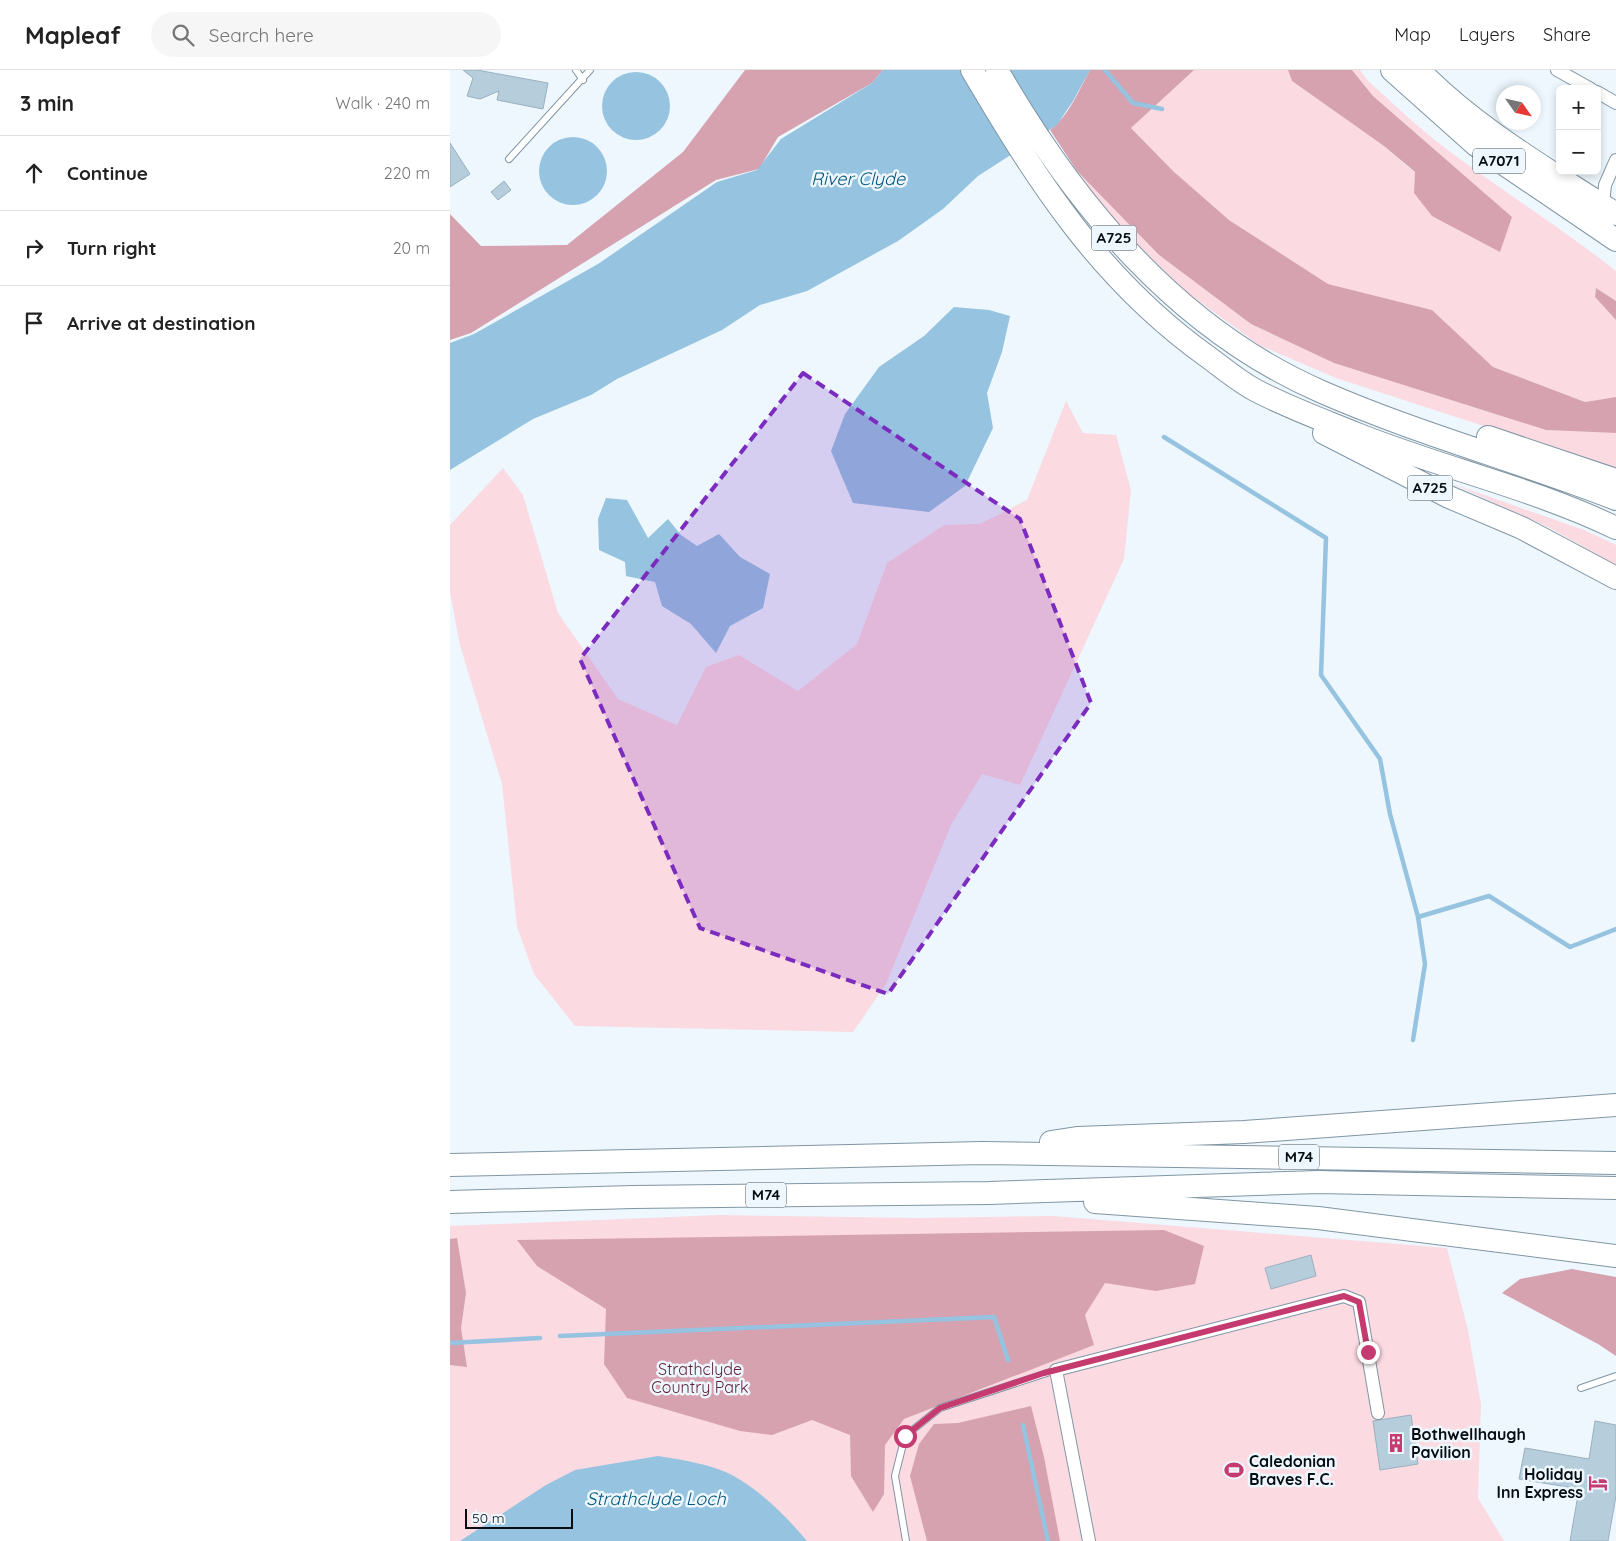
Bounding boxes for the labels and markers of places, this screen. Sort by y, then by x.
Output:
place label: Bothwellhaugh Pavilion [1411,1424,1526,1462]
building icon: Bothwellhaugh Pavilion [1385,1432,1407,1454]
place label: Caledonian Braves F.C. [1249,1451,1336,1489]
sports icon: Caledonian Braves F.C. [1223,1459,1245,1481]
place label: Holiday Inn Express [1497,1464,1583,1502]
hotel icon: Holiday Inn Express [1587,1472,1609,1494]

